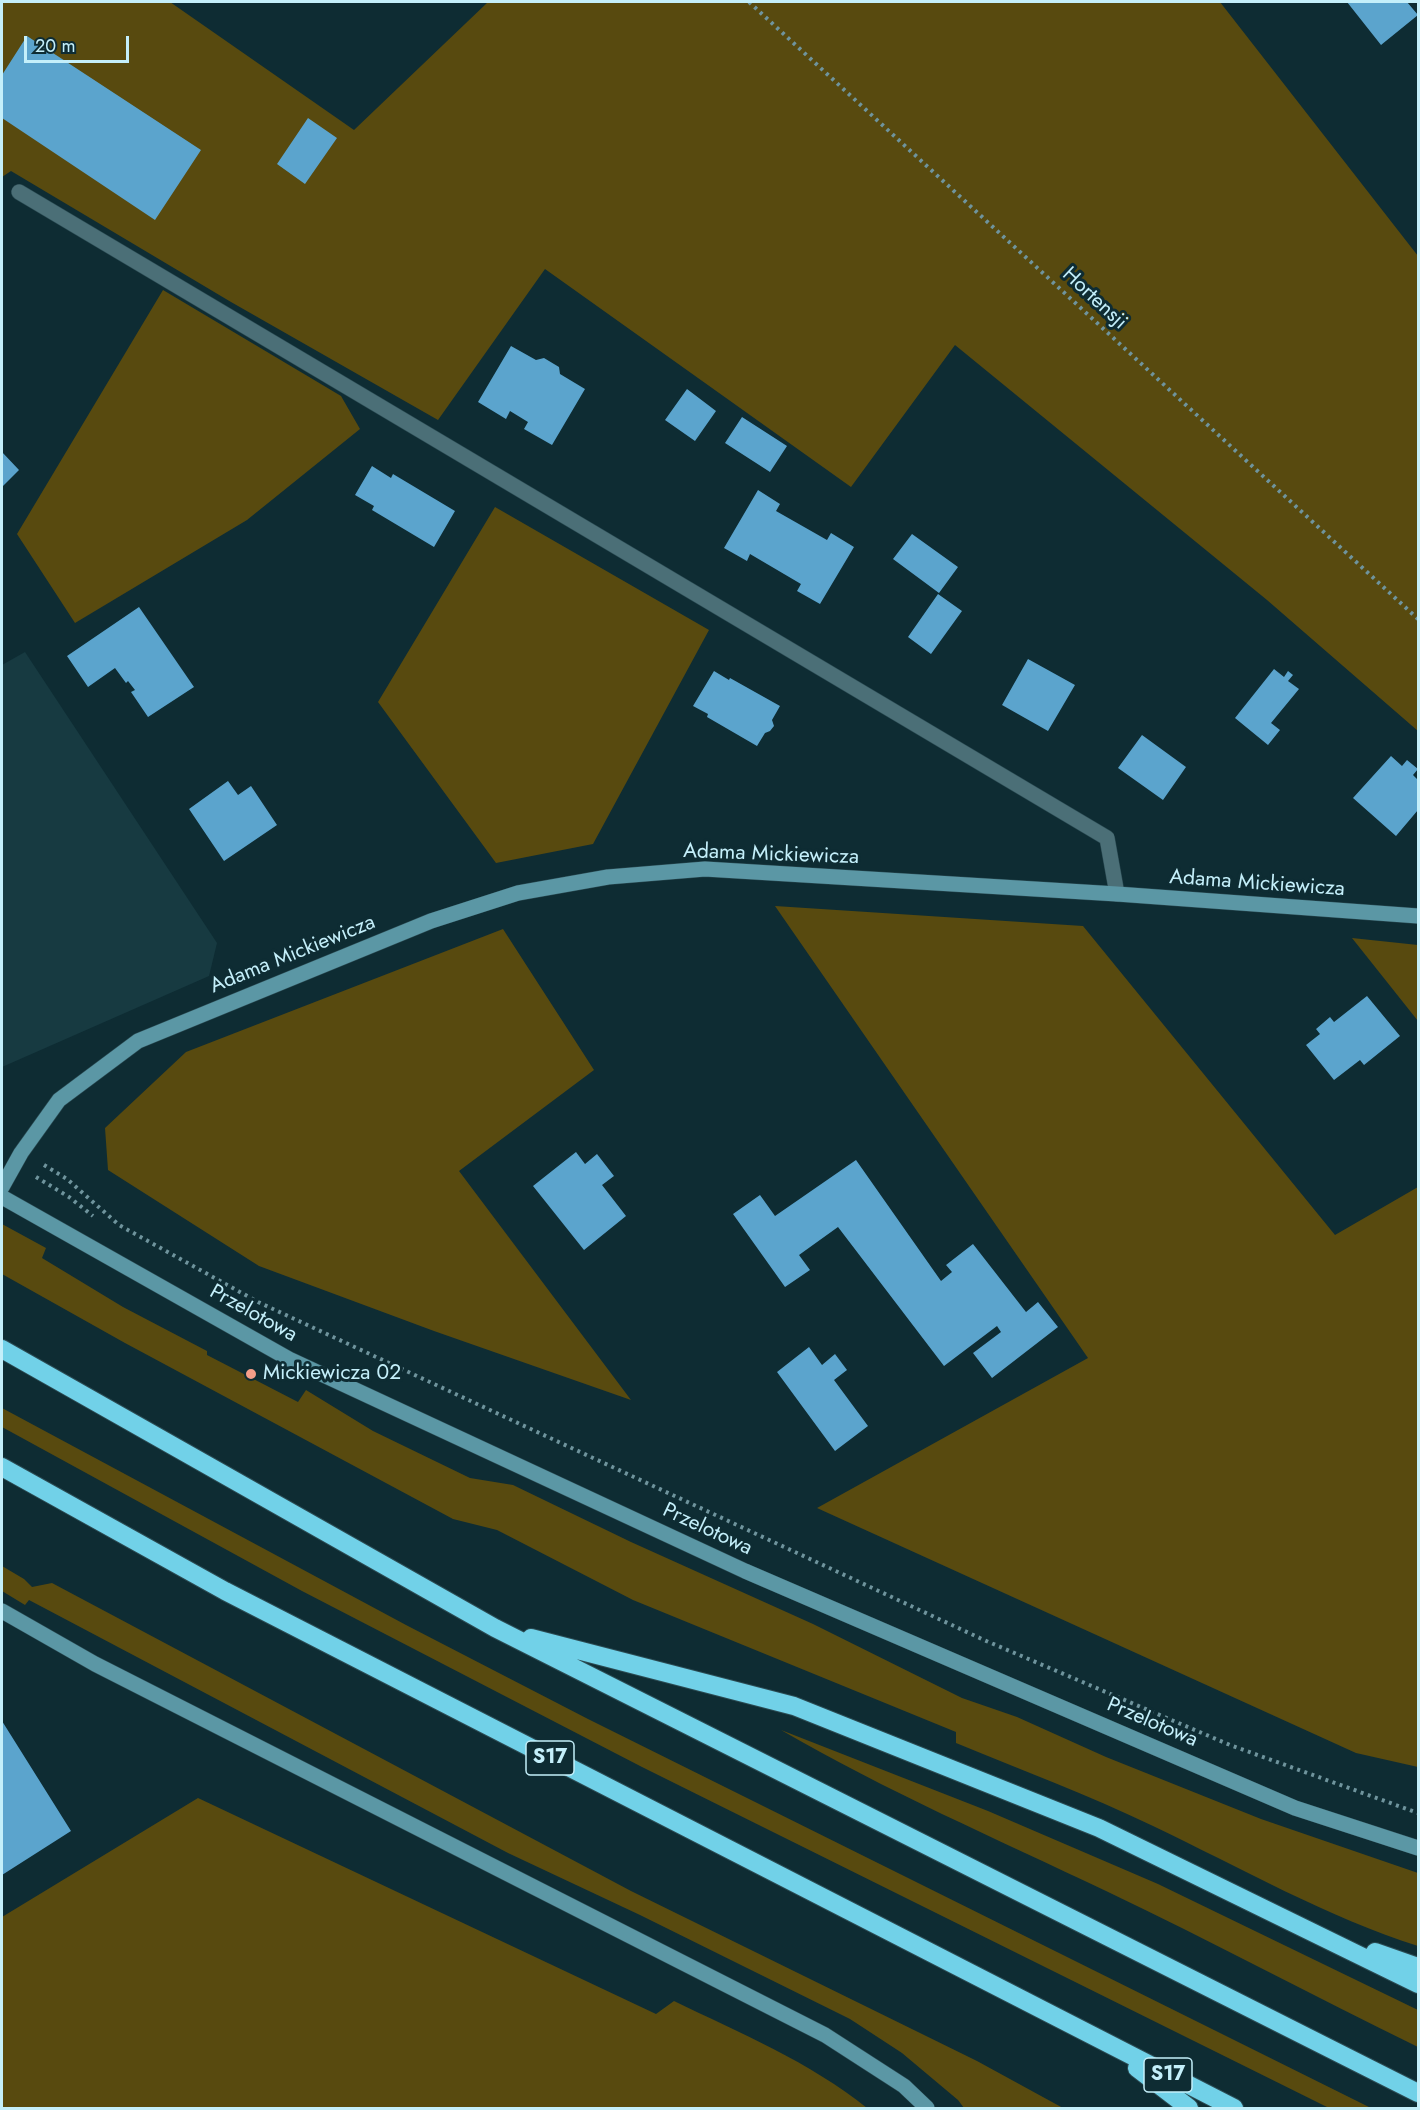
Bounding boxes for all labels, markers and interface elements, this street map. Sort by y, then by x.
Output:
scale bar [27,24,132,62]
text: 20 m [35,33,75,59]
street label: Hortensji [1056,263,1132,335]
street label: Adama Mickiewicza [683,839,859,871]
street label: Adama Mickiewicza [1168,865,1346,903]
street label: Adama Mickiewicza [207,910,379,1000]
street label: Przelotowa [205,1280,301,1348]
place label: Mickiewicza 02 [263,1361,401,1387]
marker: Mickiewicza 02 [244,1367,258,1381]
street label: Przelotowa [658,1498,756,1562]
street label: Przelotowa [1103,1693,1201,1753]
road number: S17 [526,1741,574,1775]
road number: S17 [1144,2058,1192,2092]

